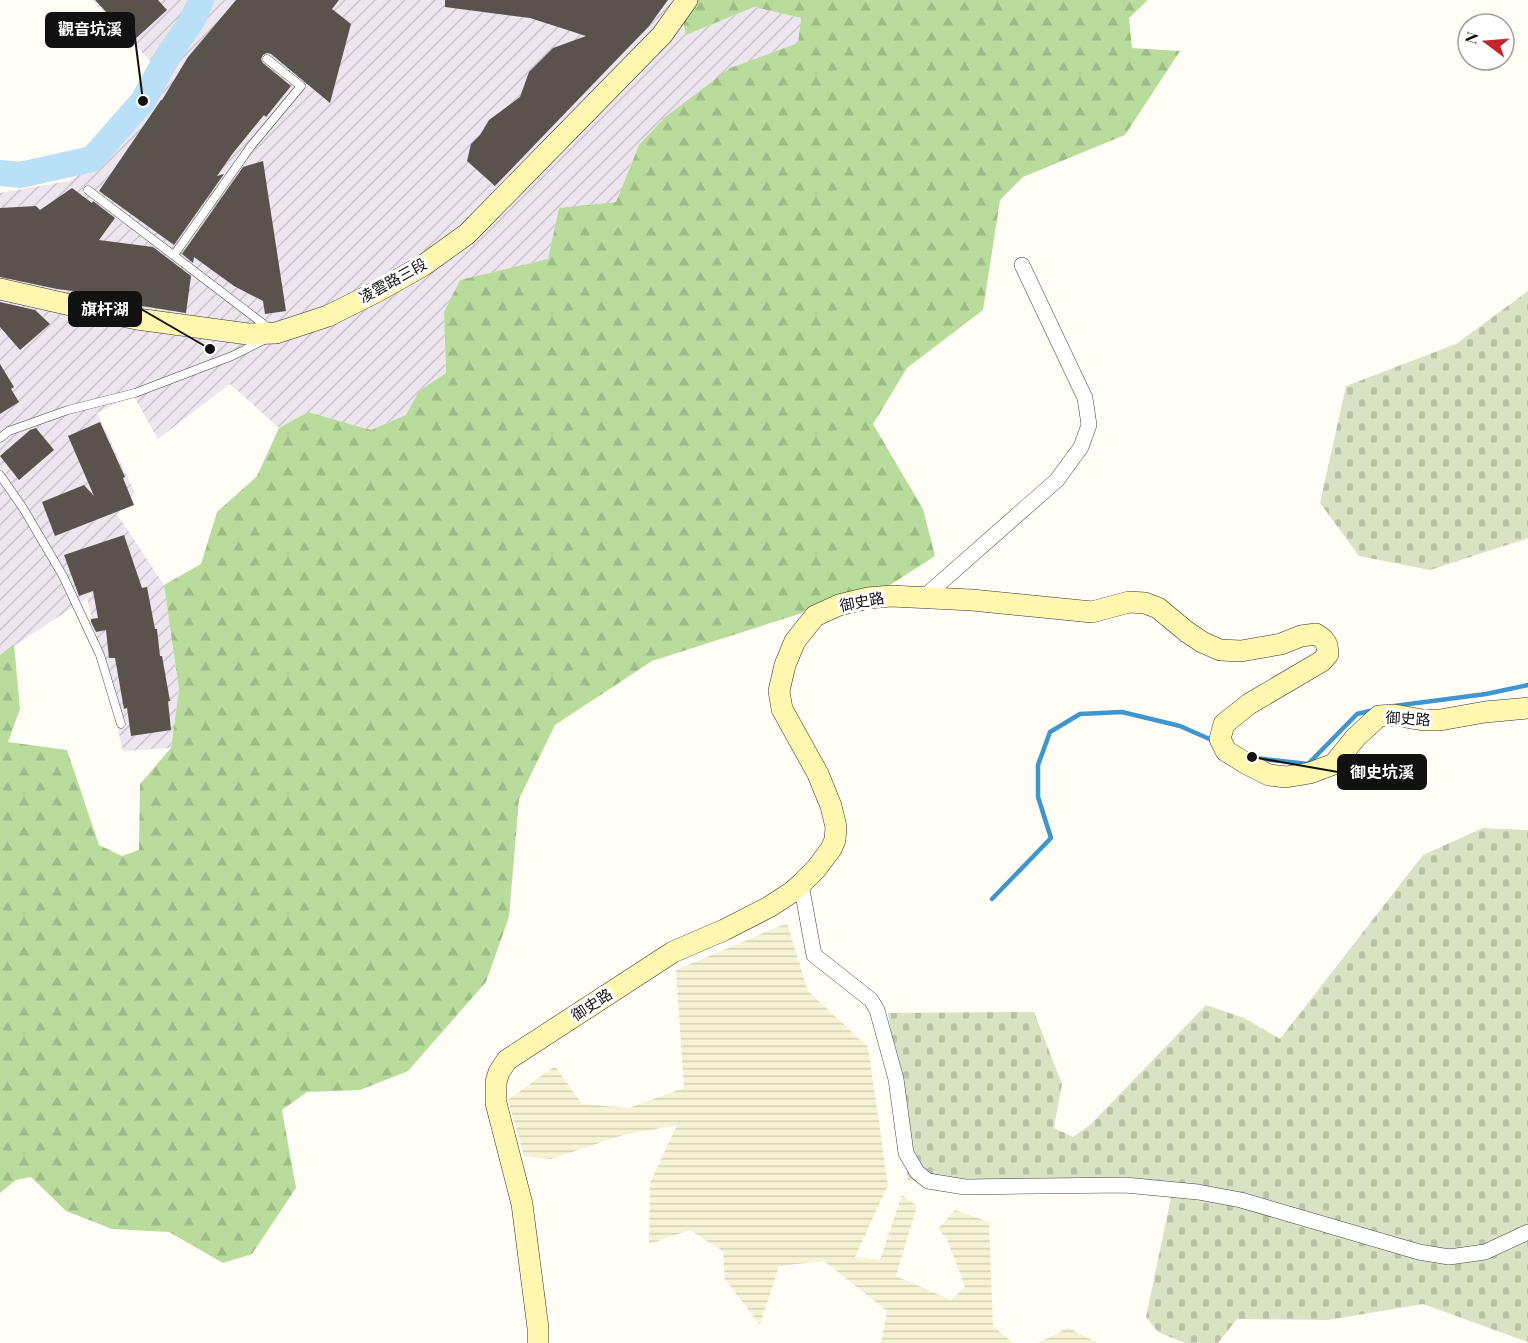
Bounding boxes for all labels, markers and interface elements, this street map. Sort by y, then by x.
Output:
north arrow [1456,12,1516,72]
callout: 觀音坑溪 [46,13,134,47]
text: 觀音坑溪 [58,18,122,39]
text: N [1459,29,1483,46]
street label: 凌雲路三段 [355,253,430,307]
callout: 旗杆湖 [69,292,141,326]
text: 旗杆湖 [81,298,129,319]
street label: 御史路 [838,587,886,615]
street label: 御史路 [1385,707,1431,729]
callout: 御史坑溪 [1338,755,1426,789]
text: 御史坑溪 [1350,761,1414,782]
street label: 御史路 [567,984,616,1025]

